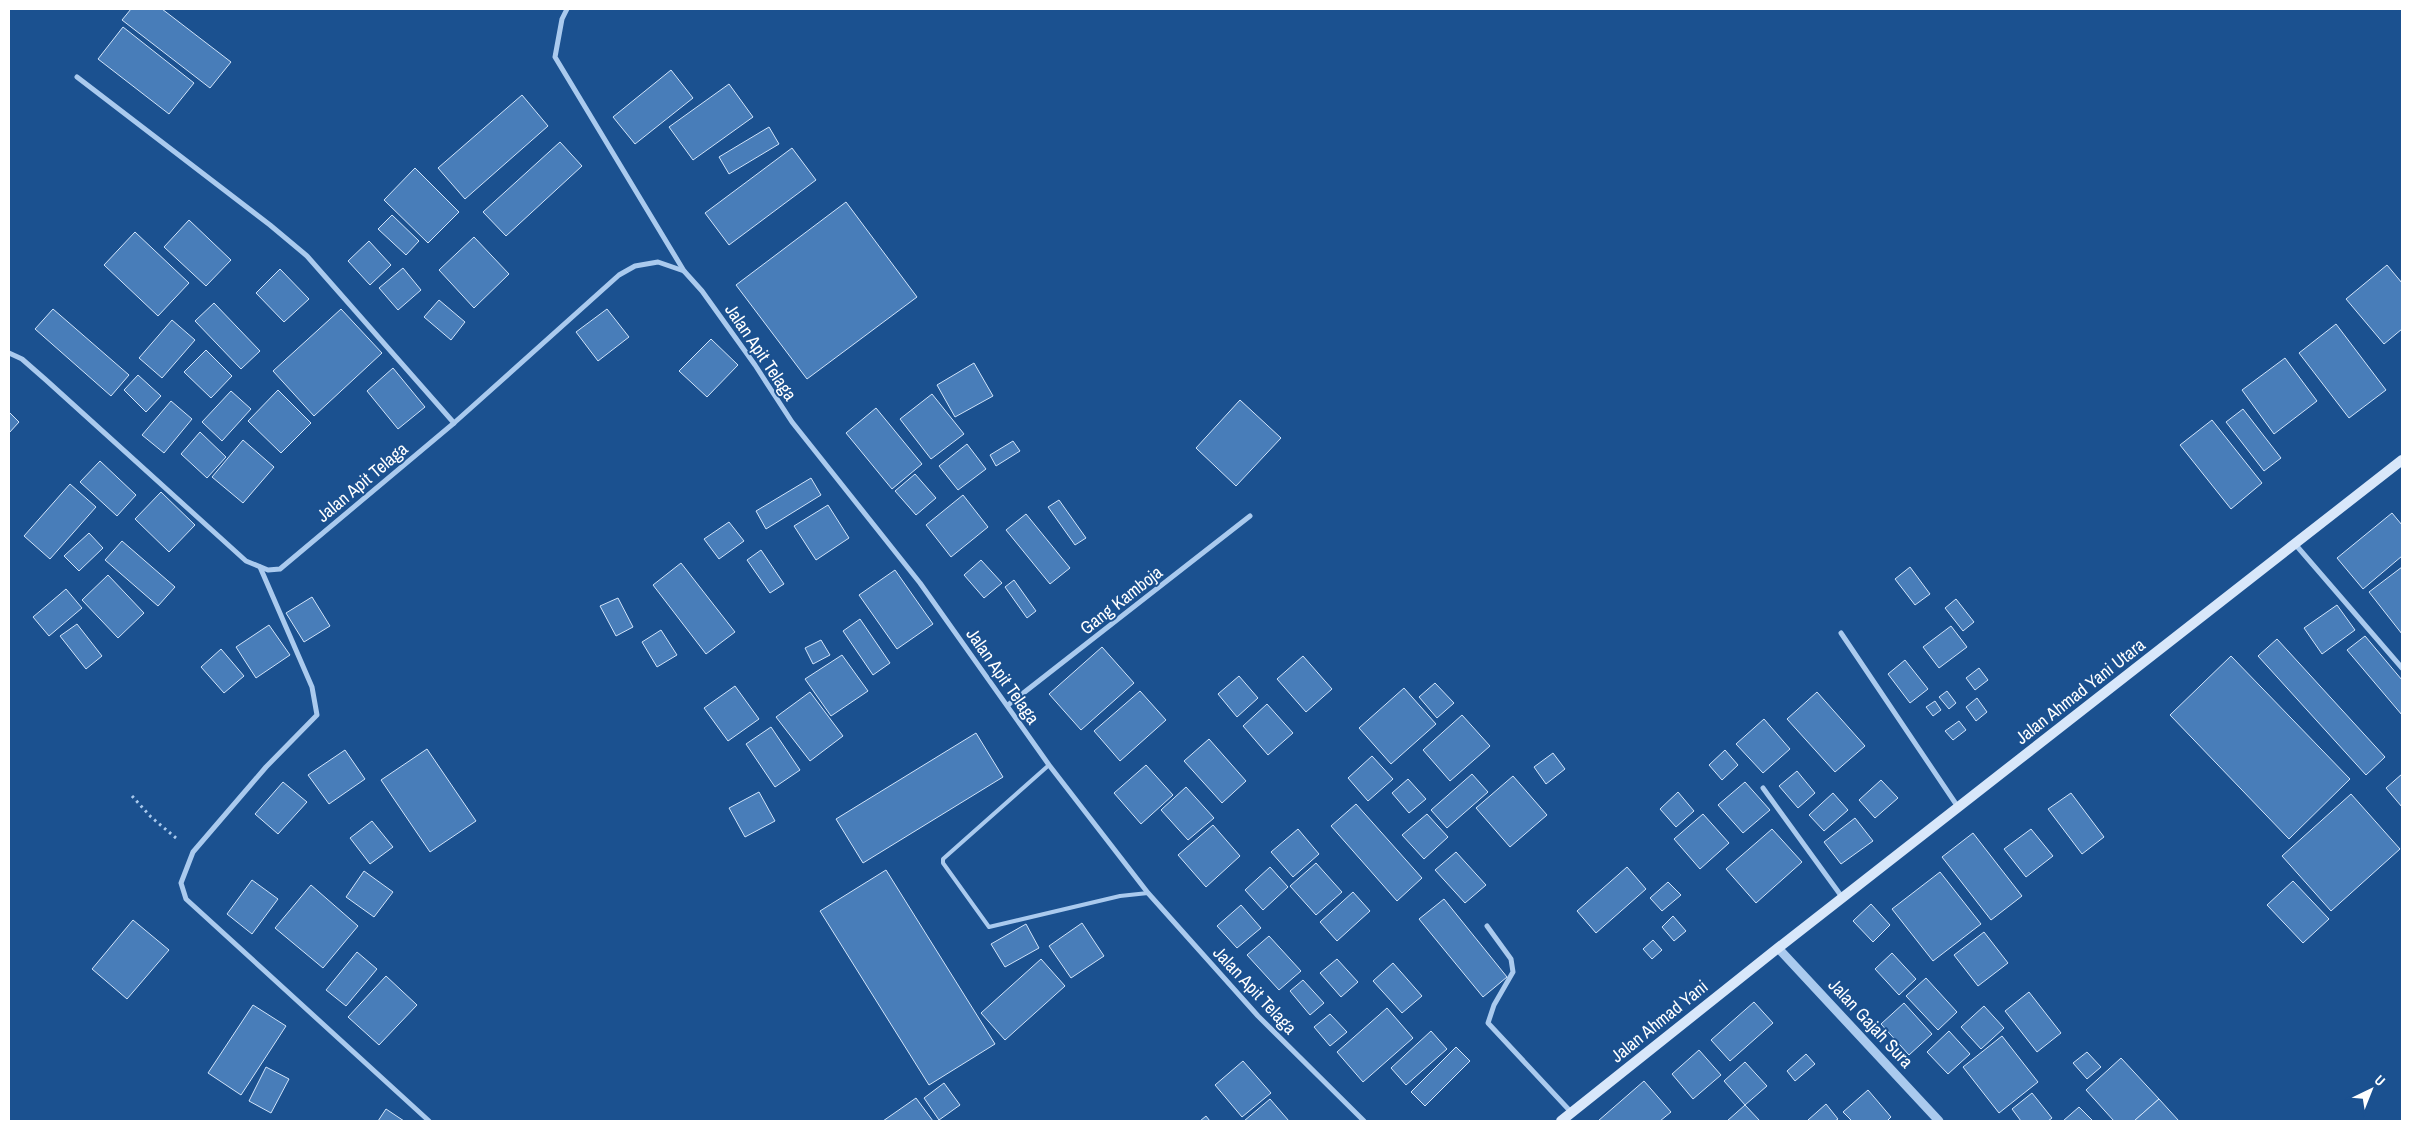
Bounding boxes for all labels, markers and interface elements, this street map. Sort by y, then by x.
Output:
street label: Jalan Apit Telaga [719,299,803,405]
street label: Jalan Apit Telaga [311,436,413,528]
street label: Gang Kamboja [1075,560,1167,640]
street label: Jalan Apit Telaga [961,623,1045,729]
street label: Jalan Ahmad Yani Utara [2010,632,2150,750]
street label: Jalan Apit Telaga [1208,940,1302,1040]
street label: Jalan Gajah Sura [1823,973,1919,1073]
street label: Jalan Ahmad Yani [1605,974,1713,1068]
north arrow [2346,1065,2396,1115]
text: U [2371,1071,2389,1090]

